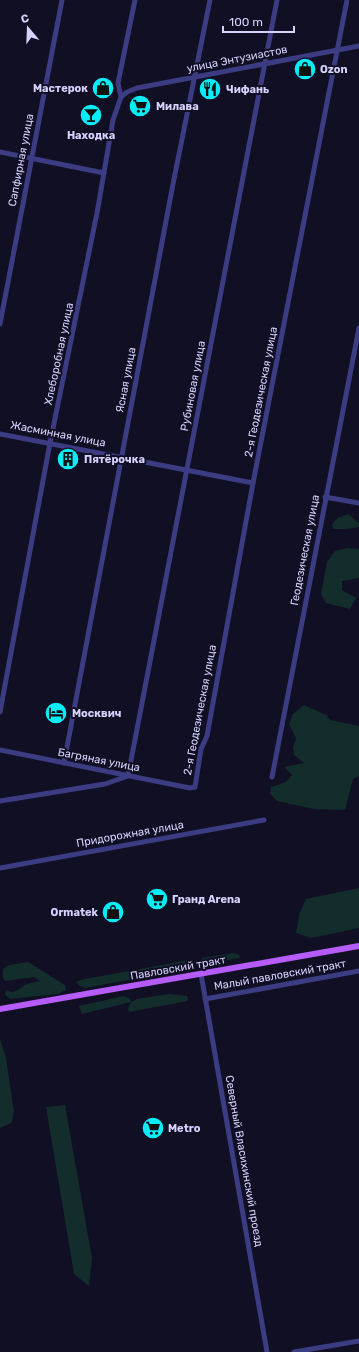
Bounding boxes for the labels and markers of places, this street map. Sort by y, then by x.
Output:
shop icon: Ozon [292,56,318,82]
place label: Ozon [320,63,348,76]
shop icon: Мастерок [90,75,116,101]
restaurant icon: Чифань [197,76,223,102]
place label: Мастерок [33,82,88,95]
place label: Чифань [226,83,269,96]
supermarket icon: Милава [127,93,153,119]
place label: Милава [156,100,199,113]
bar icon: Находка [78,102,104,128]
place label: Находка [67,129,115,142]
building icon: Пятёрочка [55,446,81,472]
place label: Пятёрочка [84,453,145,466]
hotel icon: Москвич [43,700,69,726]
place label: Москвич [72,707,121,720]
supermarket icon: Гранд Arena [144,886,170,912]
place label: Гранд Arena [172,893,241,906]
shop icon: Ormatek [100,899,126,925]
place label: Ormatek [51,906,99,919]
supermarket icon: Metro [140,1115,166,1141]
place label: Metro [168,1122,201,1135]

